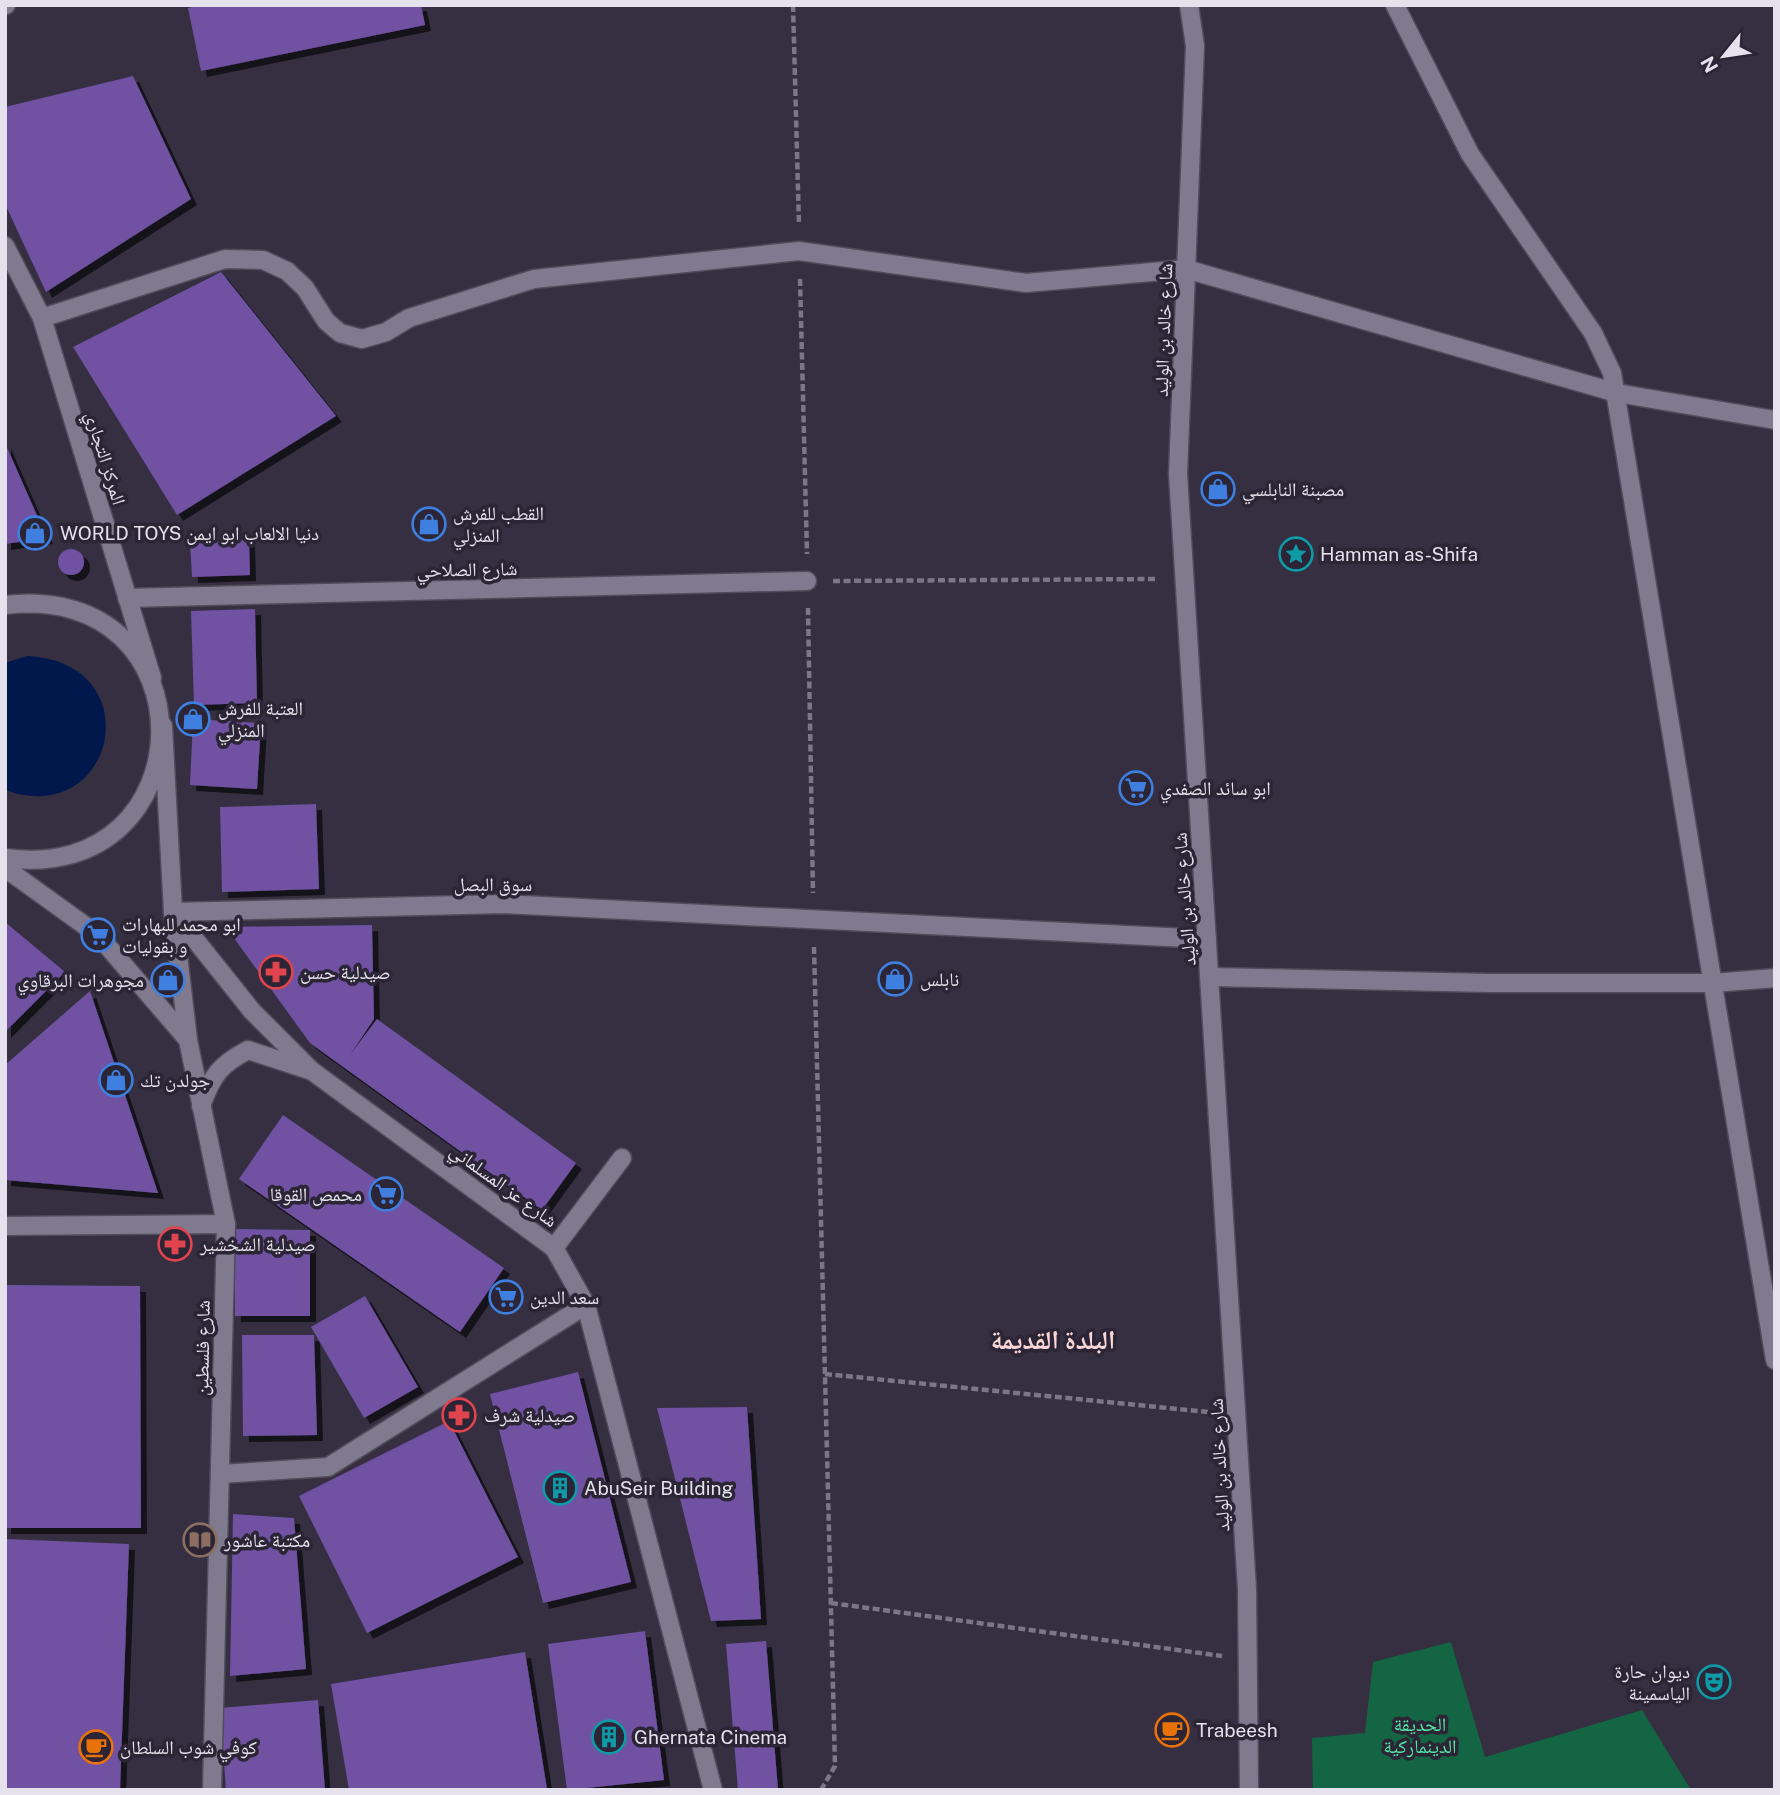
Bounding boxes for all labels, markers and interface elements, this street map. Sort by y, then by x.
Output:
north arrow [1689,21,1759,91]
text: N [1696,53,1723,76]
street label: شارع خالد بن الوليد [1150,263,1177,397]
street label: المركز التجاري [77,409,131,509]
shop icon: مصبنة النابلسي [1199,470,1237,508]
place label: مصبنة النابلسي [1242,478,1344,505]
place label: القطب للفرش المنزلي [453,502,544,551]
shop icon: القطب للفرش المنزلي [410,505,448,543]
shop icon: WORLD TOYS دنيا الالعاب ابو ايمن [16,514,54,552]
place label: WORLD TOYS دنيا الالعاب ابو ايمن [60,522,319,545]
place icon: Hamman as-Shifa [1277,535,1315,573]
place label: Hamman as-Shifa [1320,543,1478,565]
street label: شارع الصلاحي [416,557,518,586]
place label: العتبة للفرش المنزلي [218,697,303,746]
shop icon: العتبة للفرش المنزلي [174,700,212,738]
supermarket icon: ابو سائد الصفدي [1117,769,1155,807]
place label: ابو سائد الصفدي [1160,777,1271,804]
street label: شارع خالد بن الوليد [1168,832,1201,966]
street label: سوق البصل [454,873,532,896]
place label: ابو محمد للبهارات و بقوليات [122,913,241,958]
supermarket icon: ابو محمد للبهارات و بقوليات [79,916,117,954]
pharmacy icon: صيدلية حسن [257,953,295,991]
shop icon: نابلس [876,960,914,998]
shop icon: مجوهرات البرقاوي [149,961,187,999]
place label: صيدلية حسن [300,961,391,984]
place label: نابلس [920,968,959,991]
place label: مجوهرات البرقاوي [17,969,144,996]
shop icon: جولدن تك [97,1061,135,1099]
place label: جولدن تك [140,1069,210,1092]
street label: شارع عز المسلماني [443,1139,562,1235]
supermarket icon: محمص القوقا [367,1175,405,1213]
place label: محمص القوقا [270,1183,362,1206]
pharmacy icon: صيدلية الشخشير [156,1225,194,1263]
place label: صيدلية الشخشير [199,1233,316,1256]
supermarket icon: سعد الدين [487,1278,525,1316]
place label: سعد الدين [530,1286,599,1309]
street label: شارع فلسطين [190,1300,215,1396]
district label: البلدة القديمة [991,1324,1115,1355]
pharmacy icon: صيدلية شرف [440,1396,478,1434]
street label: شارع خالد بن الوليد [1205,1398,1234,1532]
place label: صيدلية شرف [484,1404,575,1427]
building icon: AbuSeir Building [541,1469,579,1507]
place label: AbuSeir Building [584,1477,733,1499]
library icon: مكتبة عاشور [181,1521,219,1559]
place label: مكتبة عاشور [223,1529,310,1552]
place label: ديوان حارة الياسمينة [1614,1660,1690,1704]
theatre icon: ديوان حارة الياسمينة [1695,1663,1733,1701]
cafe icon: Trabeesh [1153,1711,1191,1749]
park label: الحديقة الدينماركية [1384,1713,1456,1758]
building icon: Ghernata Cinema [590,1718,628,1756]
place label: Trabeesh [1196,1719,1278,1741]
place label: Ghernata Cinema [634,1726,787,1748]
cafe icon: كوفي شوب السلطان [77,1728,115,1766]
place label: كوفي شوب السلطان [120,1736,257,1763]

